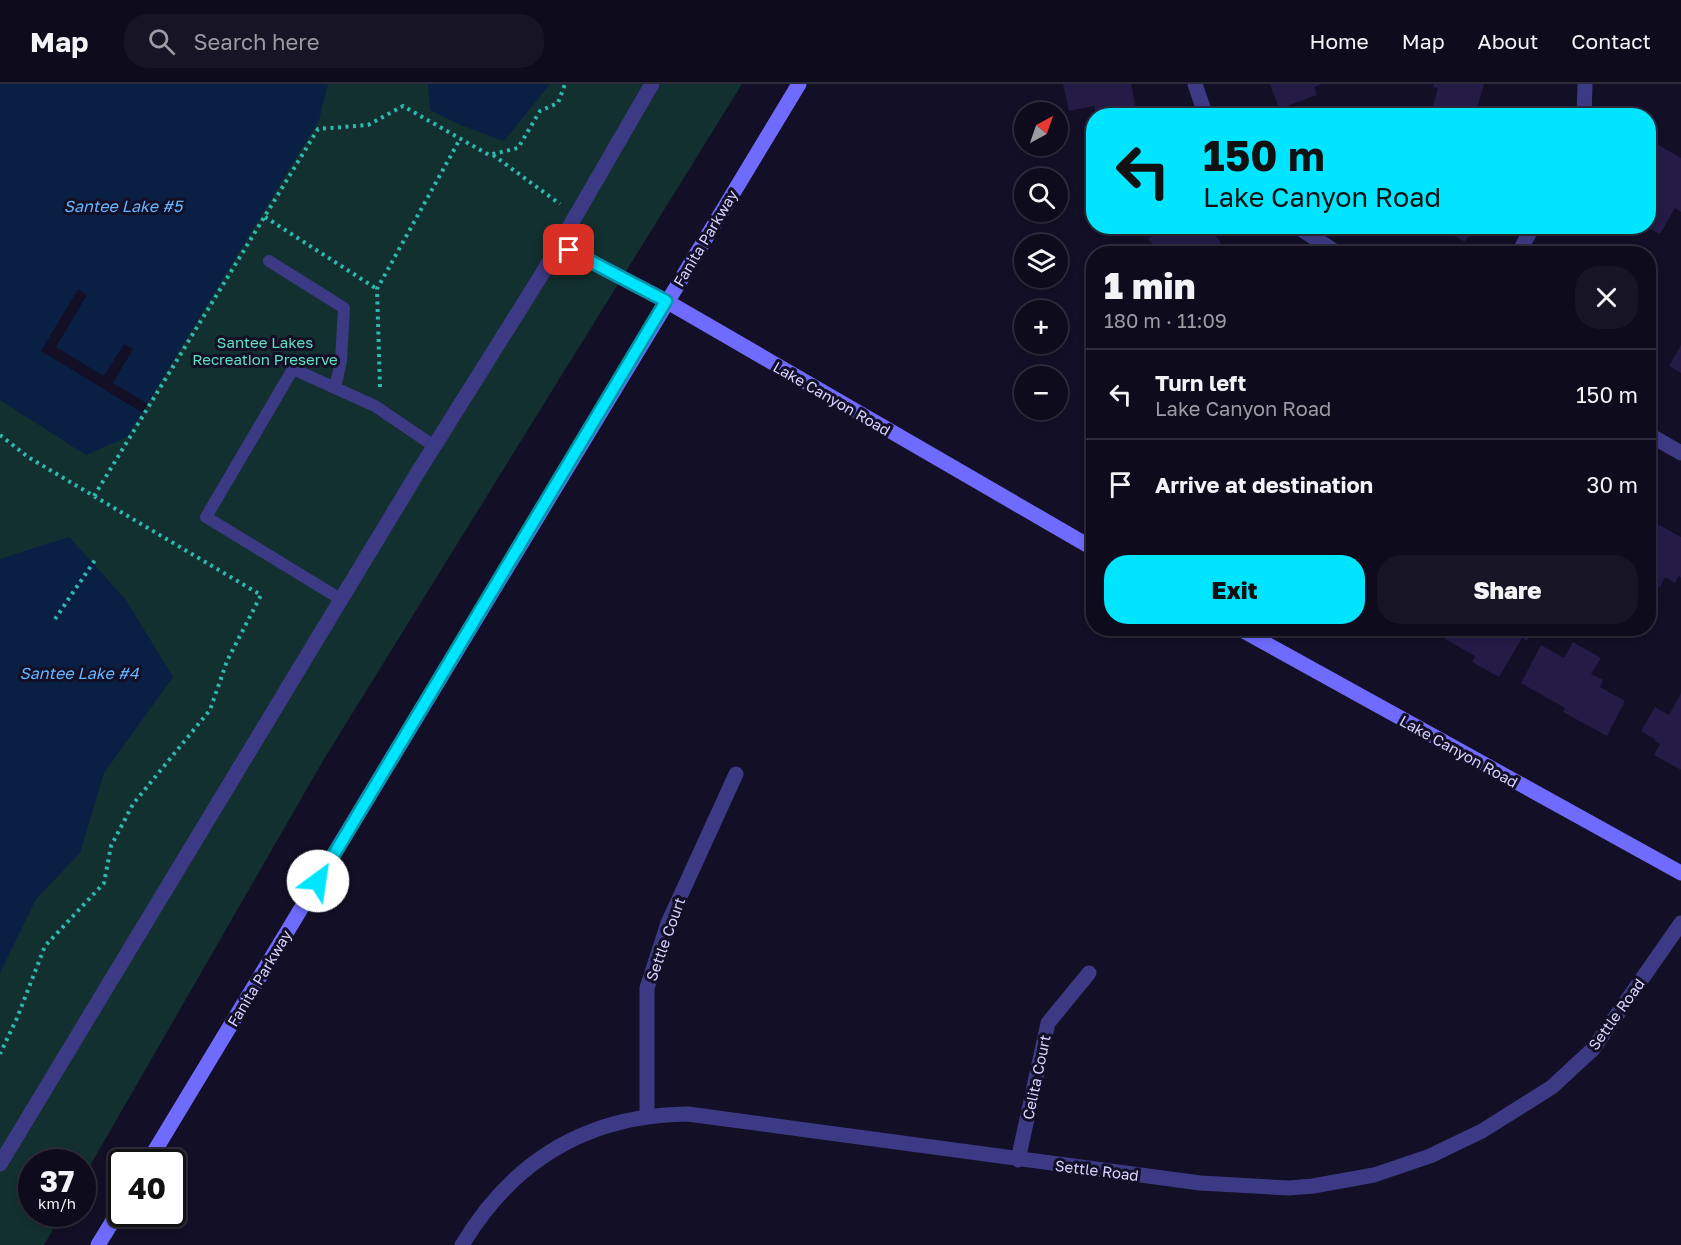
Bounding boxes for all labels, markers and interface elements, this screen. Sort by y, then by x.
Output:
search box [124,14,544,68]
text: Map [30,25,88,58]
icon: search [145,25,178,58]
text: Search here [193,28,319,55]
text: Home [1309,28,1369,54]
text: Map [1402,28,1445,54]
text: About [1478,28,1538,54]
text: Contact [1571,28,1651,54]
north arrow [1014,102,1068,156]
map controls [1014,102,1068,420]
text: 150 m [1203,130,1325,180]
icon: left [1104,132,1182,210]
button: search [1014,168,1068,222]
text: Lake Canyon Road [1203,181,1441,213]
street label: Fanita Parkway [669,186,741,290]
water label: Santee Lake #5 [64,196,184,216]
pin [543,224,594,275]
icon: arrive [552,233,585,266]
button: layers [1014,234,1068,288]
text: 1 min [1104,264,1195,307]
button: close [1575,266,1638,329]
button: + [1014,300,1068,354]
text: 180 m · 11:09 [1104,308,1227,332]
park label: Santee Lakes Recreation Preserve [192,333,338,368]
street label: Lake Canyon Road [770,357,894,439]
button: − [1014,366,1068,420]
text: Turn left [1155,369,1246,396]
icon: left [1104,378,1137,411]
text: 150 m [1576,381,1638,408]
text: Lake Canyon Road [1155,396,1331,420]
icon: arrive [1104,468,1137,501]
text: Arrive at destination [1155,471,1373,498]
text: 30 m [1587,471,1638,498]
button: Exit [1104,555,1365,624]
button: Share [1377,555,1638,624]
water label: Santee Lake #4 [20,663,140,683]
street label: Lake Canyon Road [1397,711,1521,791]
position arrow [286,849,350,913]
street label: Settle Court [642,895,688,983]
street label: Fanita Parkway [223,926,295,1030]
street label: Settle Road [1584,975,1648,1053]
street label: Celita Court [1018,1033,1054,1121]
speed limit sign: 40 [108,1149,186,1227]
street label: Settle Road [1054,1156,1140,1184]
text: 37 [40,1163,74,1199]
text: km/h [38,1194,76,1212]

